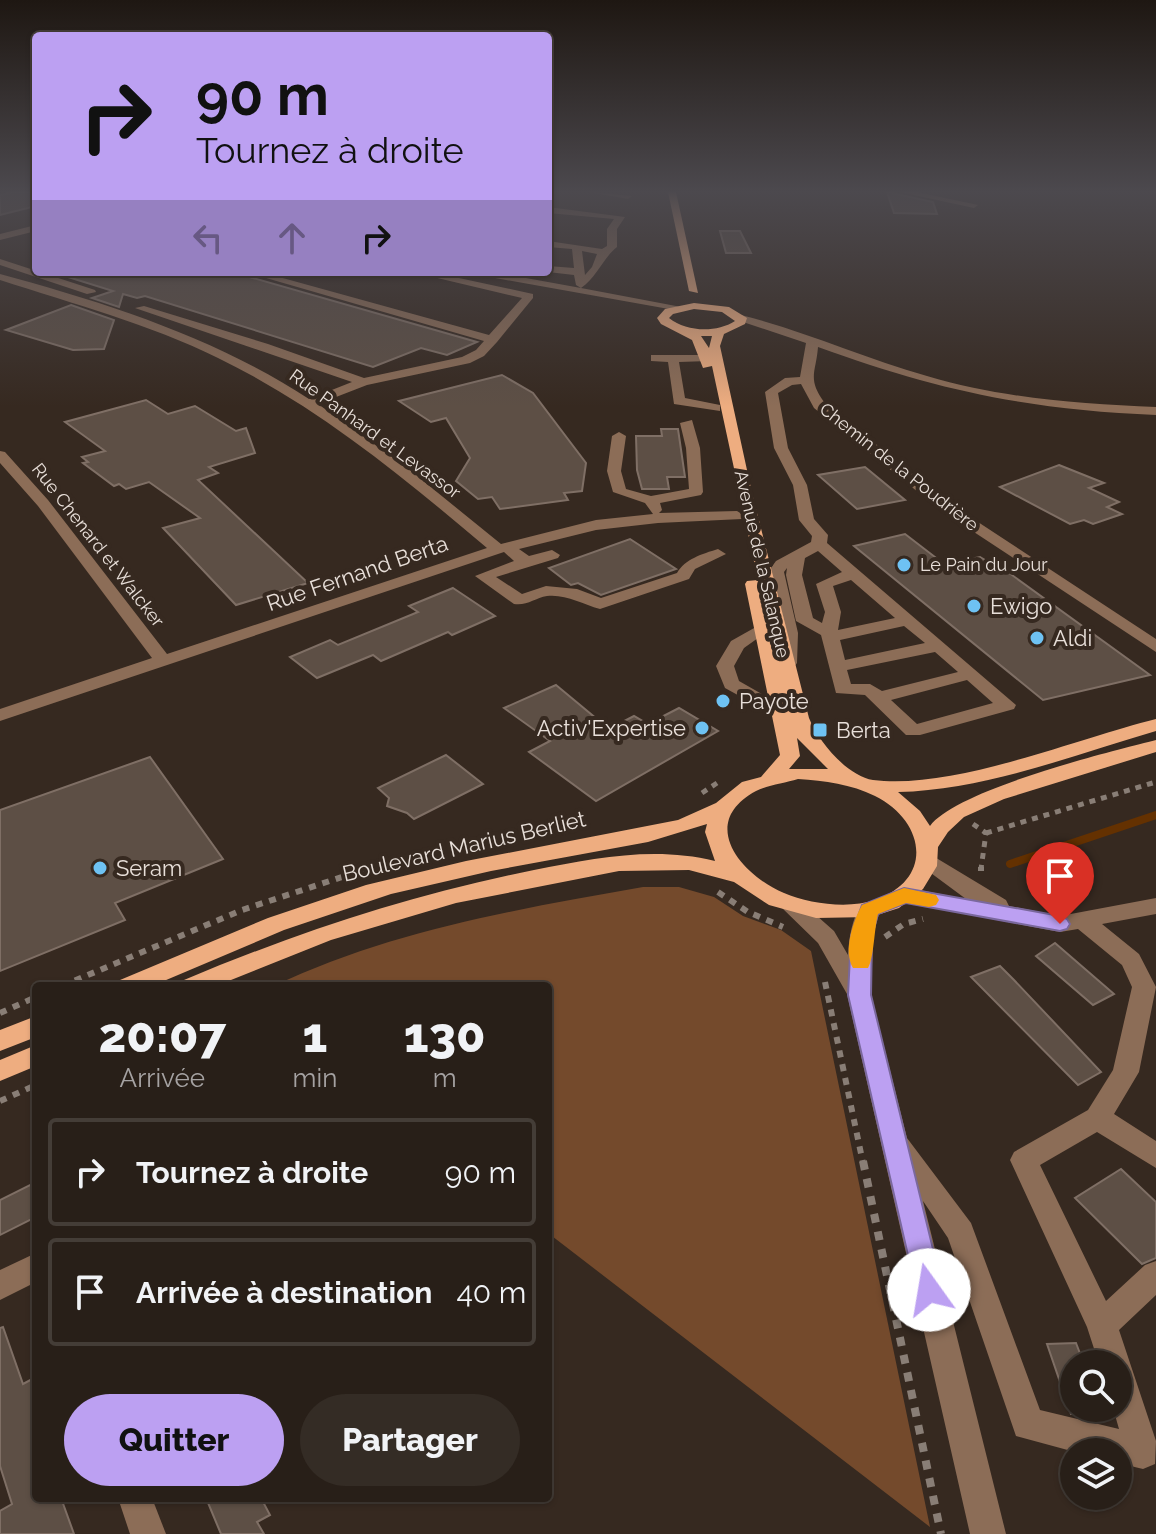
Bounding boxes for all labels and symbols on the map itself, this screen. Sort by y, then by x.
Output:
street label: Rue Panhard et Levassor [286,364,465,503]
street label: Chemin de la Poudrière [816,398,983,535]
street label: Rue Chenard et Walcker [28,459,169,631]
street label: Avenue de la Salanque [731,468,794,660]
street label: Rue Fernand Berta [263,530,451,616]
place label: Le Pain du Jour [920,554,1048,575]
marker: Le Pain du Jour [895,556,913,574]
place label: Ewigo [990,593,1052,619]
marker: Ewigo [965,597,983,615]
place label: Aldi [1053,625,1092,651]
marker: Aldi [1028,629,1046,647]
place label: Payote [739,688,809,714]
marker: Payote [714,692,732,710]
place label: Activ'Expertise [537,715,686,741]
place label: Berta [836,717,891,743]
marker: Activ'Expertise [693,719,711,737]
marker: Berta [811,721,829,739]
street label: Boulevard Marius Berliet [340,805,589,887]
pin [1026,842,1094,924]
place label: Seram [116,855,182,881]
marker: Seram [91,859,109,877]
position arrow [887,1248,971,1332]

